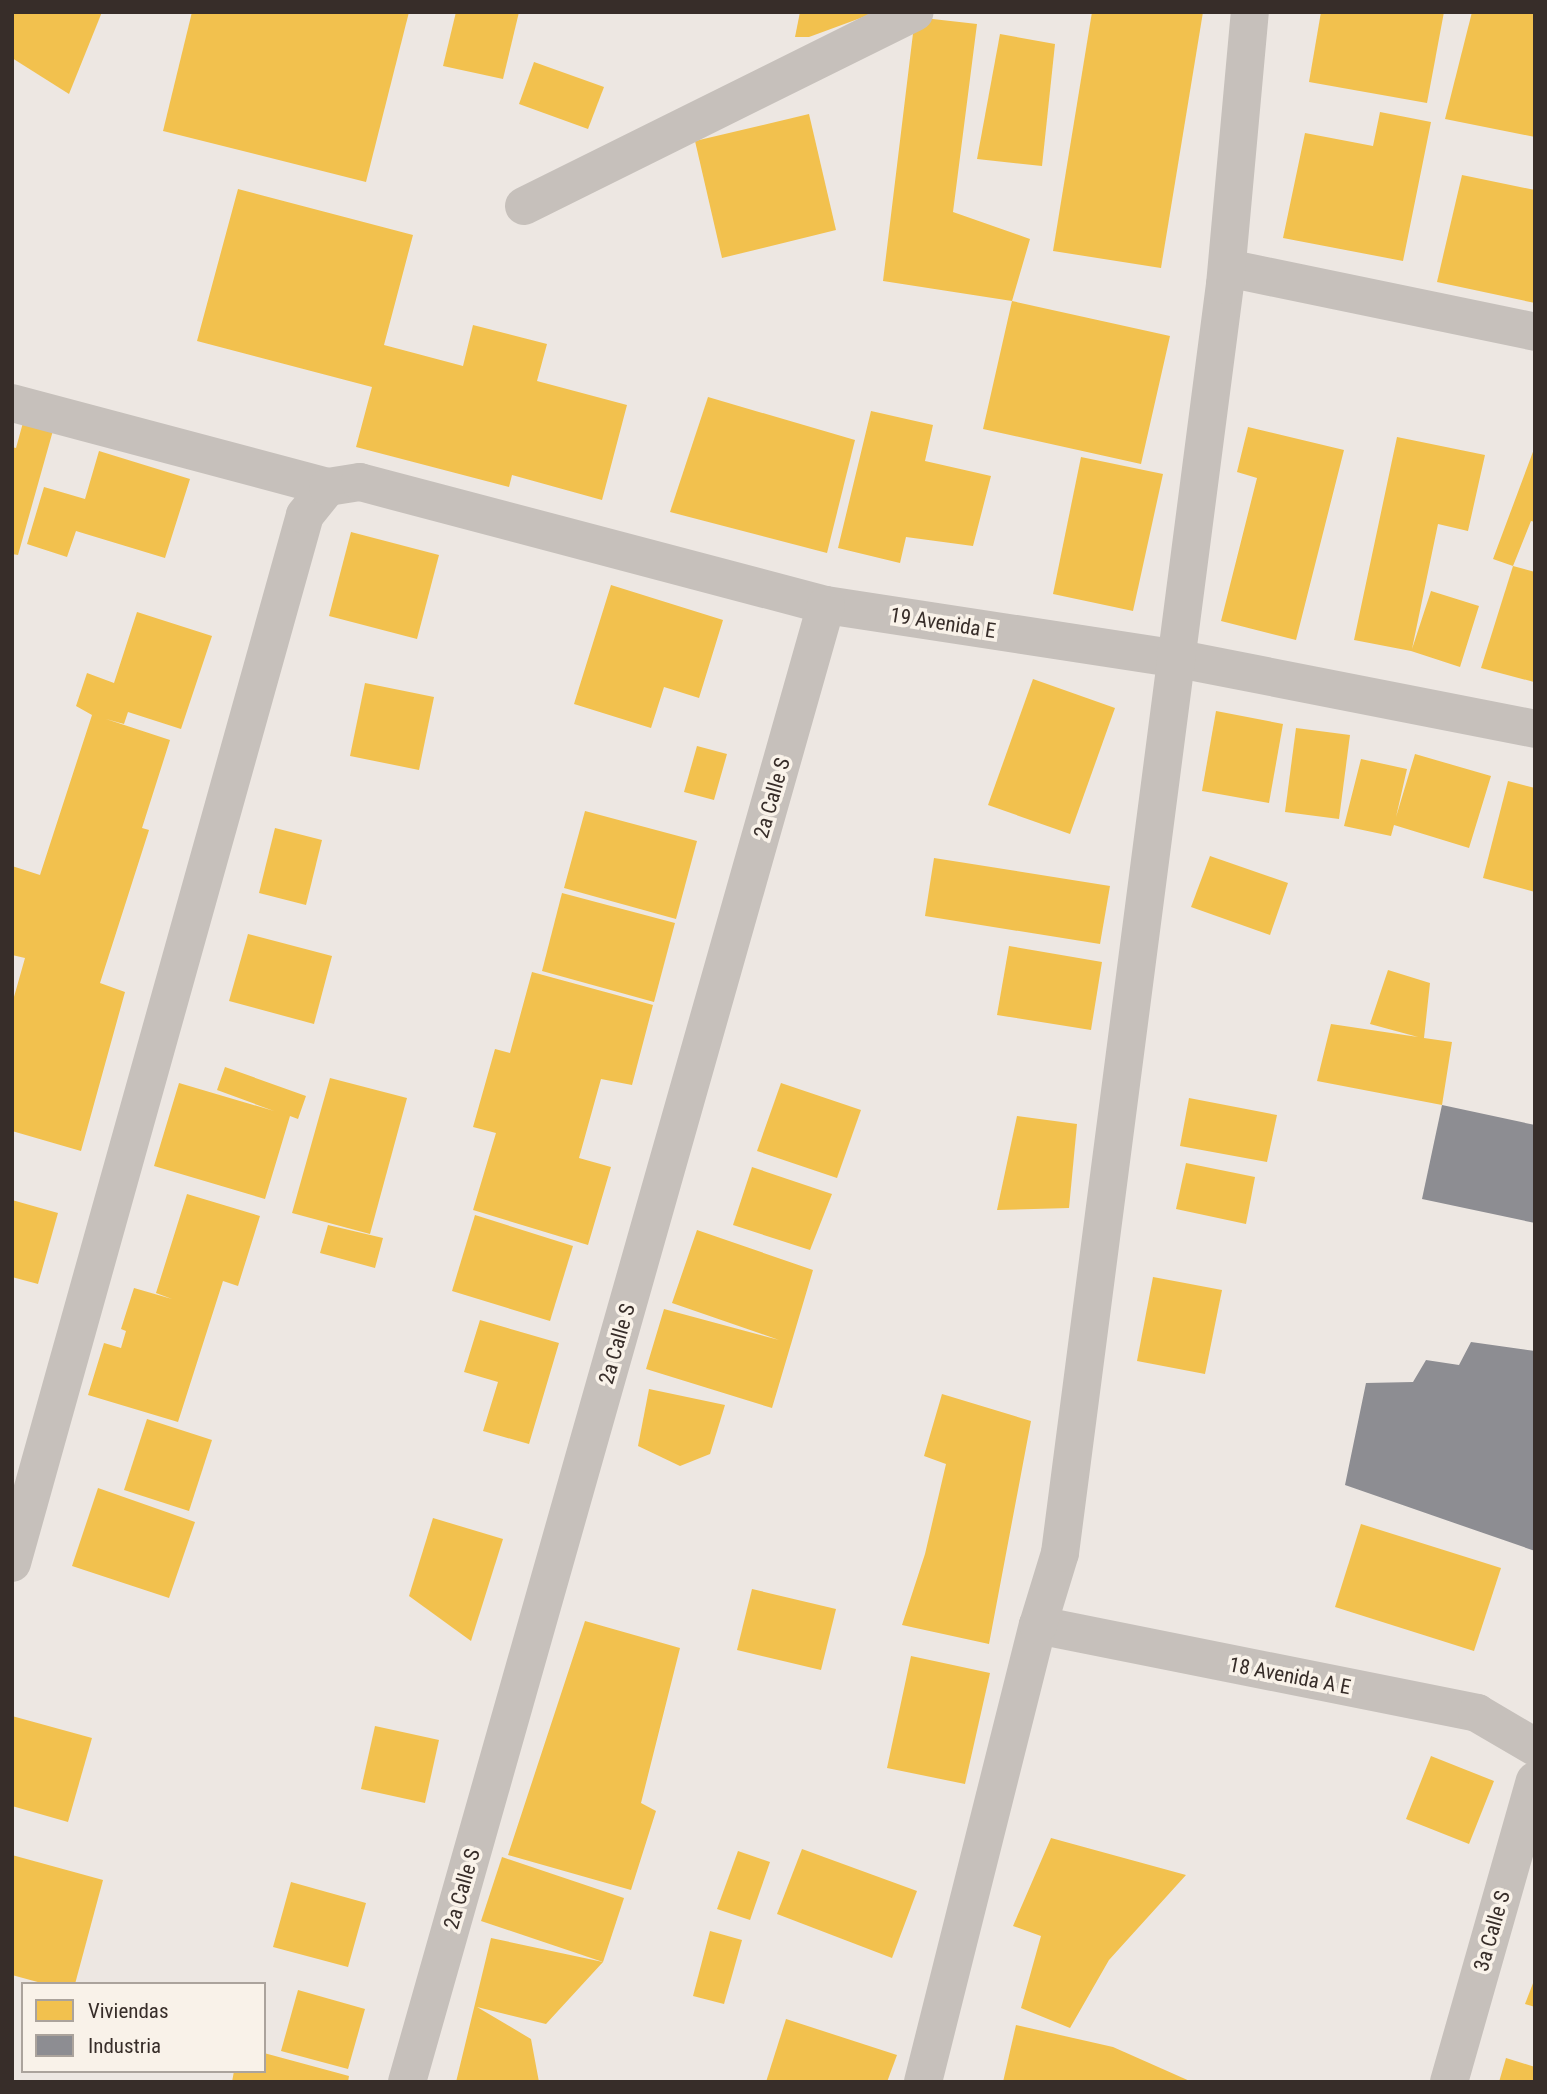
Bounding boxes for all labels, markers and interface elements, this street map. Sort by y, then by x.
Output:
street label: 19 Avenida E [888,602,998,644]
street label: 2a Calle S [749,755,795,841]
street label: 2a Calle S [594,1301,640,1387]
street label: 18 Avenida A E [1227,1652,1353,1700]
street label: 2a Calle S [439,1846,485,1932]
street label: 3a Calle S [1469,1888,1515,1974]
legend [21,1982,266,2073]
text: Viviendas [88,1999,168,2023]
text: Industria [88,2034,161,2058]

